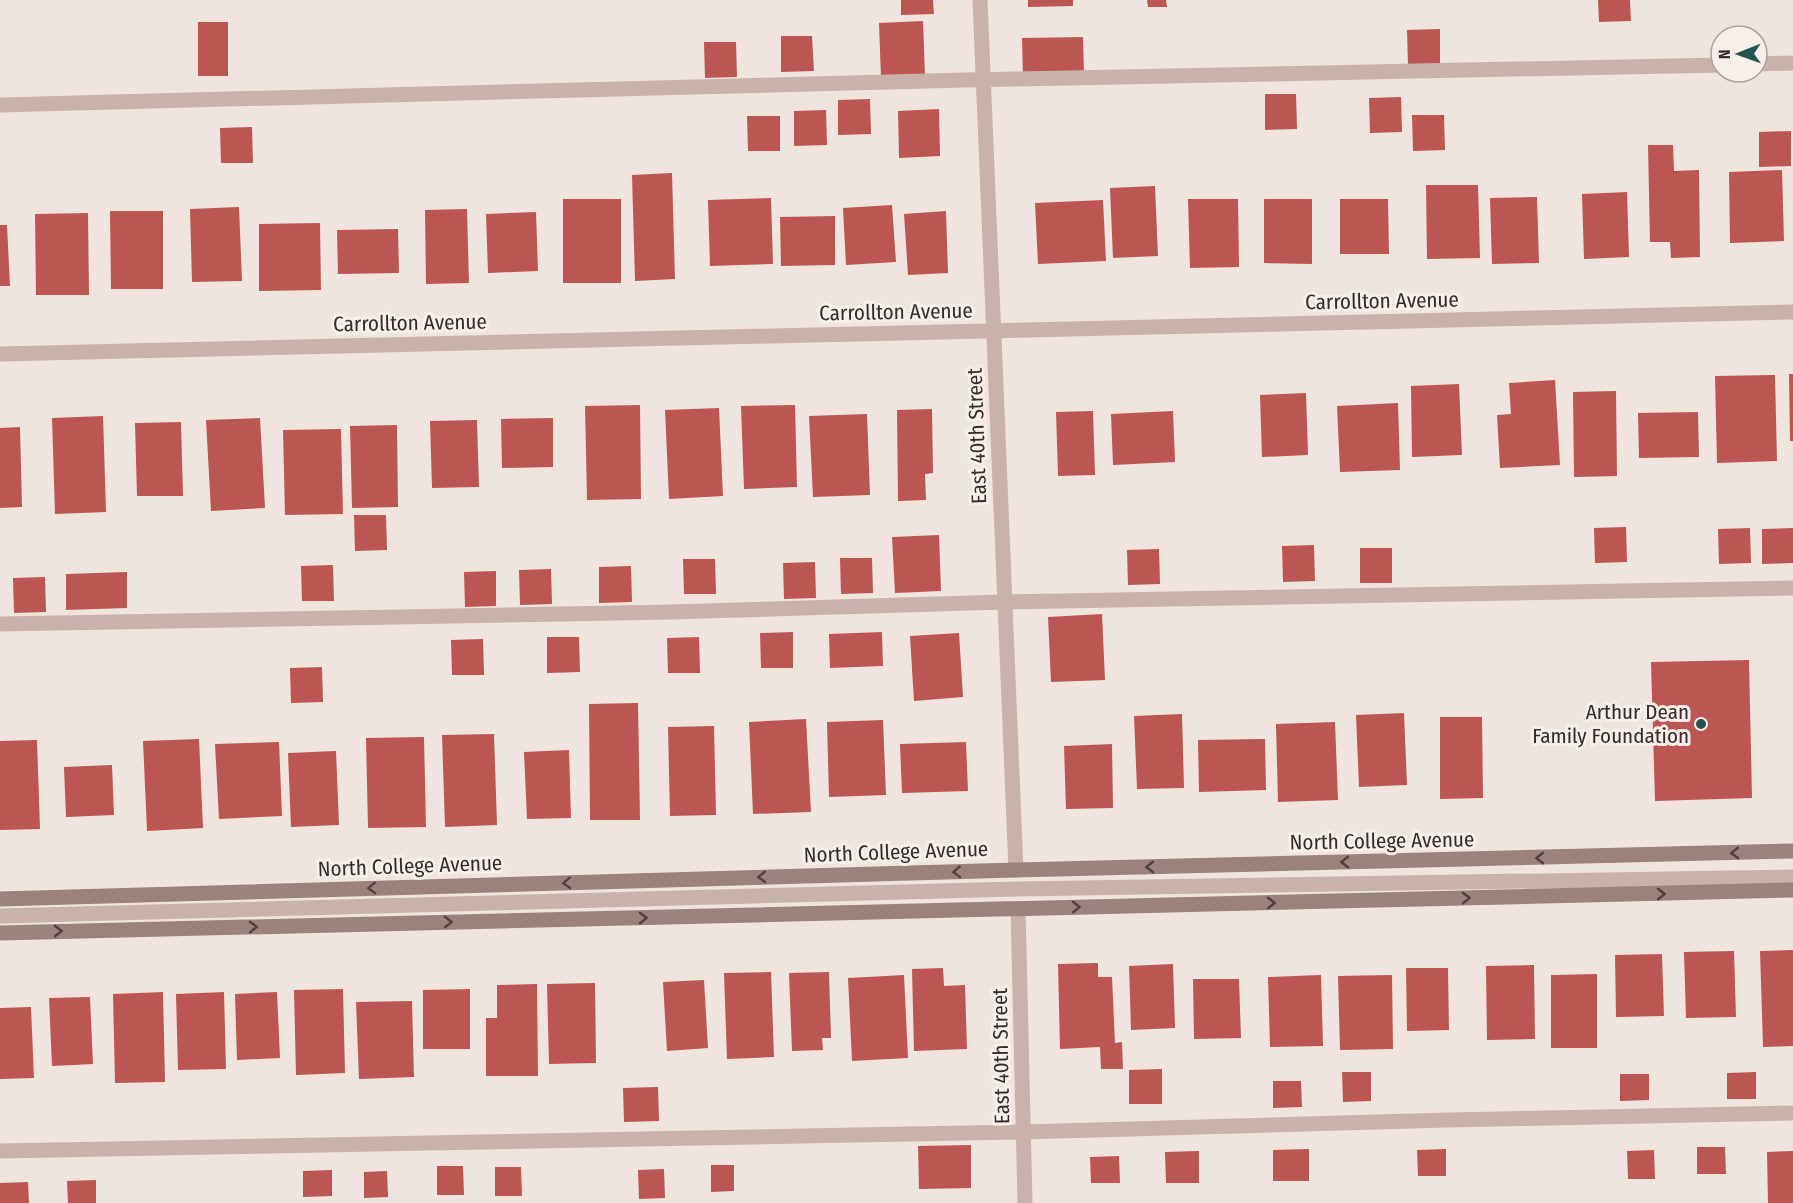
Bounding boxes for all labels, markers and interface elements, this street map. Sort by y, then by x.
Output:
north arrow [1709,24,1769,84]
text: N [1715,49,1734,59]
street label: Carrollton Avenue [1305,287,1459,315]
street label: Carrollton Avenue [819,298,973,326]
street label: Carrollton Avenue [333,309,487,337]
street label: East 40th Street [962,367,992,504]
place label: Arthur Dean Family Foundation [1532,699,1689,749]
marker: Arthur Dean Family Foundation [1694,717,1708,731]
street label: North College Avenue [1289,826,1475,856]
street label: North College Avenue [803,836,989,868]
one-way arrow [1730,846,1739,859]
street label: North College Avenue [317,850,503,882]
one-way arrow [1535,851,1544,864]
one-way arrow [1340,856,1349,869]
one-way arrow [1145,861,1154,874]
one-way arrow [953,865,962,878]
one-way arrow [758,871,767,884]
one-way arrow [563,877,572,889]
one-way arrow [368,882,377,895]
one-way arrow [1657,887,1666,900]
one-way arrow [1462,892,1471,904]
one-way arrow [1267,897,1276,909]
one-way arrow [1072,901,1081,914]
one-way arrow [639,911,648,924]
one-way arrow [444,916,453,928]
one-way arrow [249,921,258,933]
one-way arrow [54,925,63,938]
street label: East 40th Street [987,988,1015,1124]

